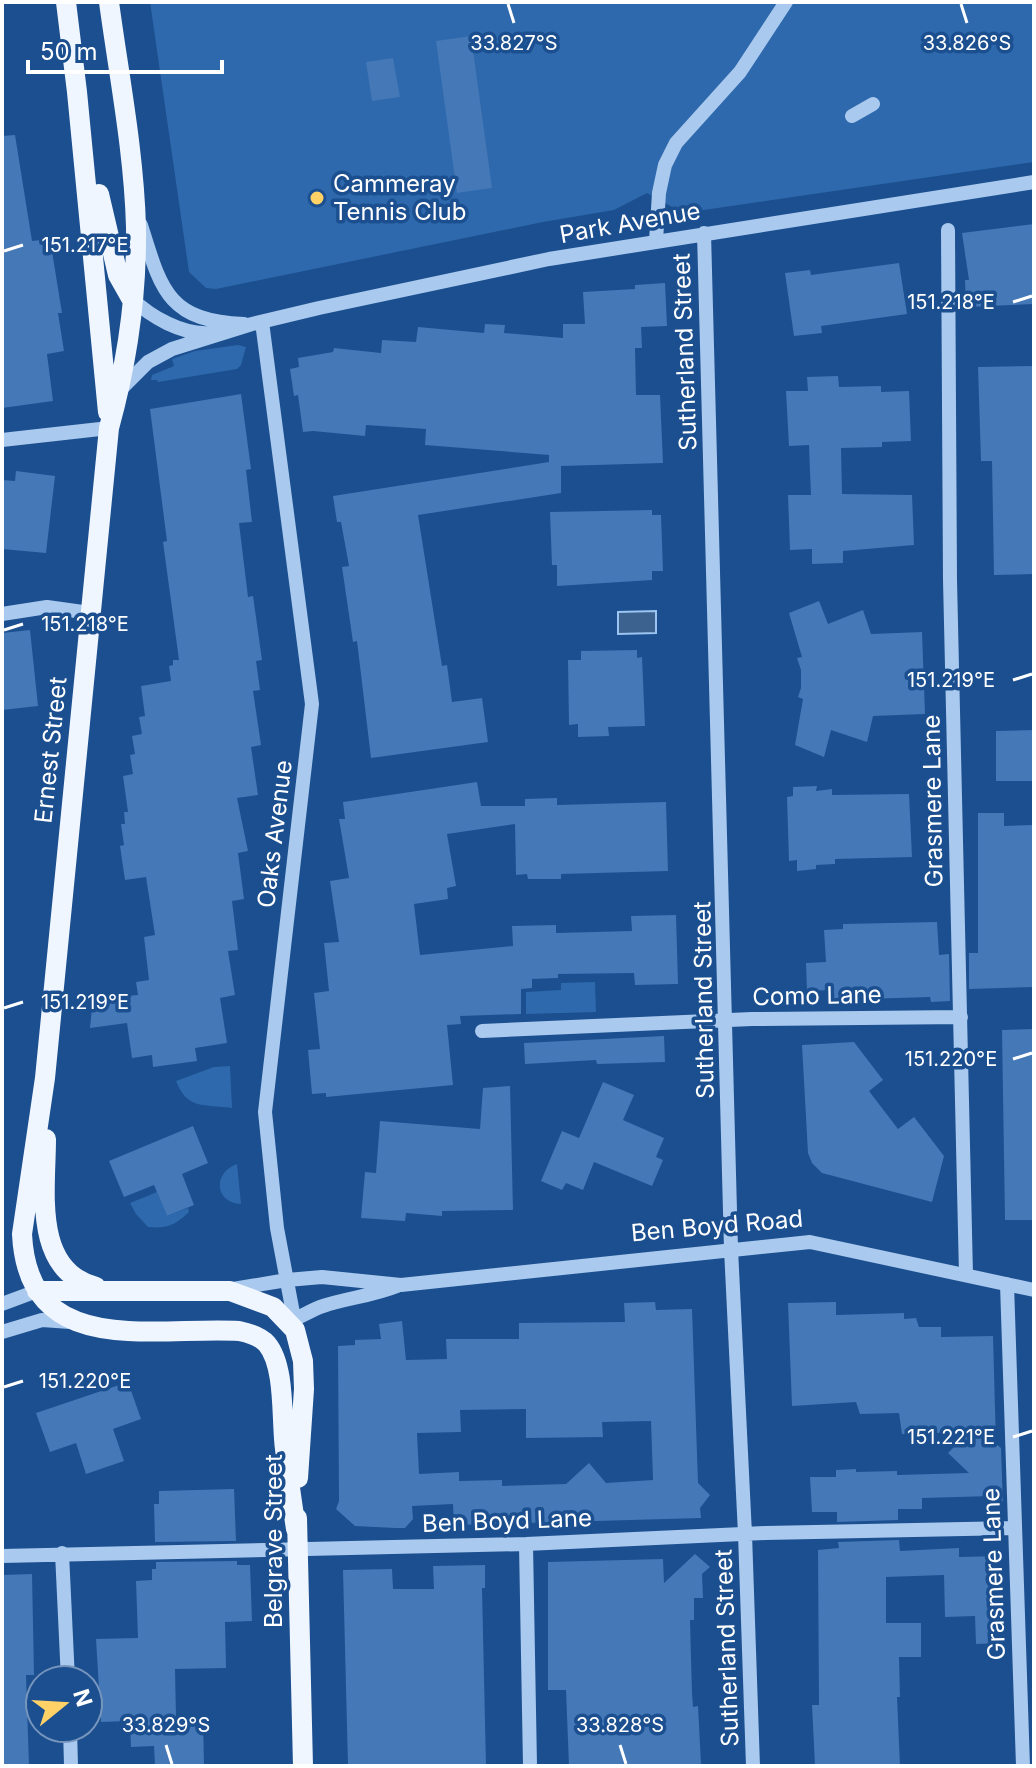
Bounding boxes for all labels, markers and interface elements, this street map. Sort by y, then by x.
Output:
scale bar [28,24,222,74]
text: 33.827°S [470,31,558,55]
text: 33.826°S [923,31,1011,55]
text: 50 m [40,37,98,66]
place label: Cammeray Tennis Club [333,169,466,226]
marker: Cammeray Tennis Club [308,189,326,207]
street label: Park Avenue [557,196,703,249]
text: 151.217°E [42,233,128,257]
street label: Sutherland Street [667,253,702,451]
text: 151.218°E [907,290,995,314]
text: 151.218°E [41,612,129,636]
text: 151.219°E [907,668,995,692]
street label: Ernest Street [28,675,73,825]
street label: Grasmere Lane [916,714,949,888]
street label: Oaks Avenue [251,758,298,910]
street label: Sutherland Street [687,901,720,1099]
street label: Como Lane [752,980,882,1011]
text: 151.219°E [41,990,129,1014]
text: 151.220°E [905,1047,997,1071]
street label: Ben Boyd Road [630,1204,804,1247]
text: 151.220°E [39,1369,131,1393]
text: 151.221°E [907,1425,995,1449]
street label: Belgrave Street [259,1454,288,1628]
street label: Grasmere Lane [976,1487,1011,1661]
street label: Ben Boyd Lane [422,1503,592,1538]
street label: Sutherland Street [709,1549,744,1747]
north arrow [24,1664,104,1744]
text: N [68,1686,98,1710]
text: 33.829°S [122,1713,210,1737]
text: 33.828°S [576,1713,664,1737]

